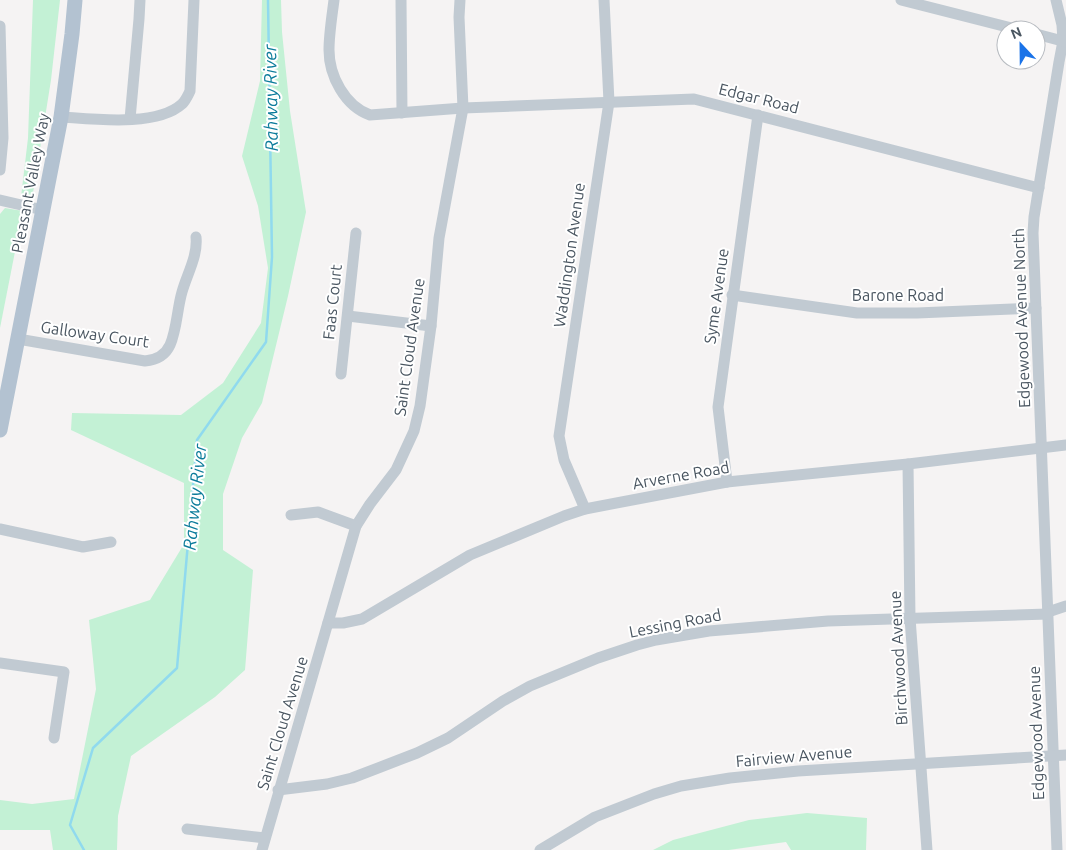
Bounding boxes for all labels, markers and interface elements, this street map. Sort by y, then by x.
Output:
north arrow [996,20,1046,70]
text: N [1008,24,1024,42]
water label: Rahway River [259,43,281,152]
street label: Edgar Road [717,79,801,117]
street label: Pleasant Valley Way [8,111,52,255]
street label: Waddington Avenue [550,181,588,329]
street label: Edgewood Avenue North [1009,228,1033,408]
street label: Syme Avenue [700,247,732,345]
street label: Faas Court [319,263,345,340]
street label: Saint Cloud Avenue [390,277,428,417]
street label: Barone Road [852,286,944,304]
street label: Galloway Court [40,317,151,351]
water label: Rahway River [178,442,210,551]
street label: Arverne Road [631,458,731,492]
street label: Birchwood Avenue [885,590,911,726]
street label: Lessing Road [627,605,723,641]
street label: Saint Cloud Avenue [253,654,311,792]
street label: Edgewood Avenue [1025,666,1047,800]
street label: Fairview Avenue [735,742,853,770]

